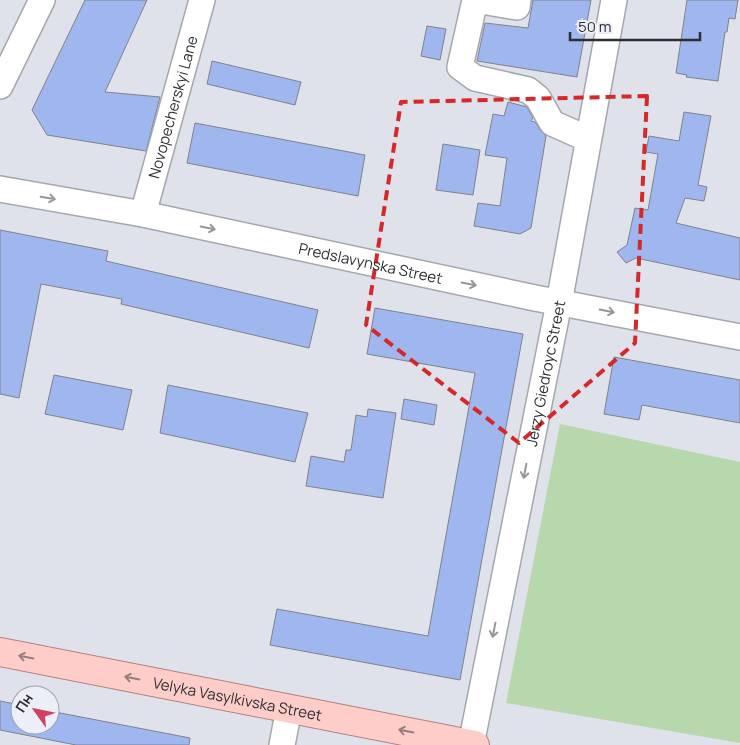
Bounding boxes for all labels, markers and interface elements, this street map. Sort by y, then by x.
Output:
scale bar [570,10,700,42]
text: 50 m [578,16,612,37]
street label: Novopecherskyi Lane [143,33,202,181]
one-way arrow [40,193,56,203]
one-way arrow [199,224,215,233]
street label: Predslavynska Street [297,237,445,288]
one-way arrow [461,280,477,289]
street label: Jerzy Giedroyc Street [520,298,570,448]
one-way arrow [598,307,614,316]
one-way arrow [520,462,530,478]
one-way arrow [488,622,498,638]
one-way arrow [19,652,35,662]
street label: Velyka Vasylkivska Street [151,672,324,725]
one-way arrow [124,673,140,682]
north arrow [10,685,60,735]
text: Пн [11,690,37,716]
one-way arrow [398,726,414,736]

